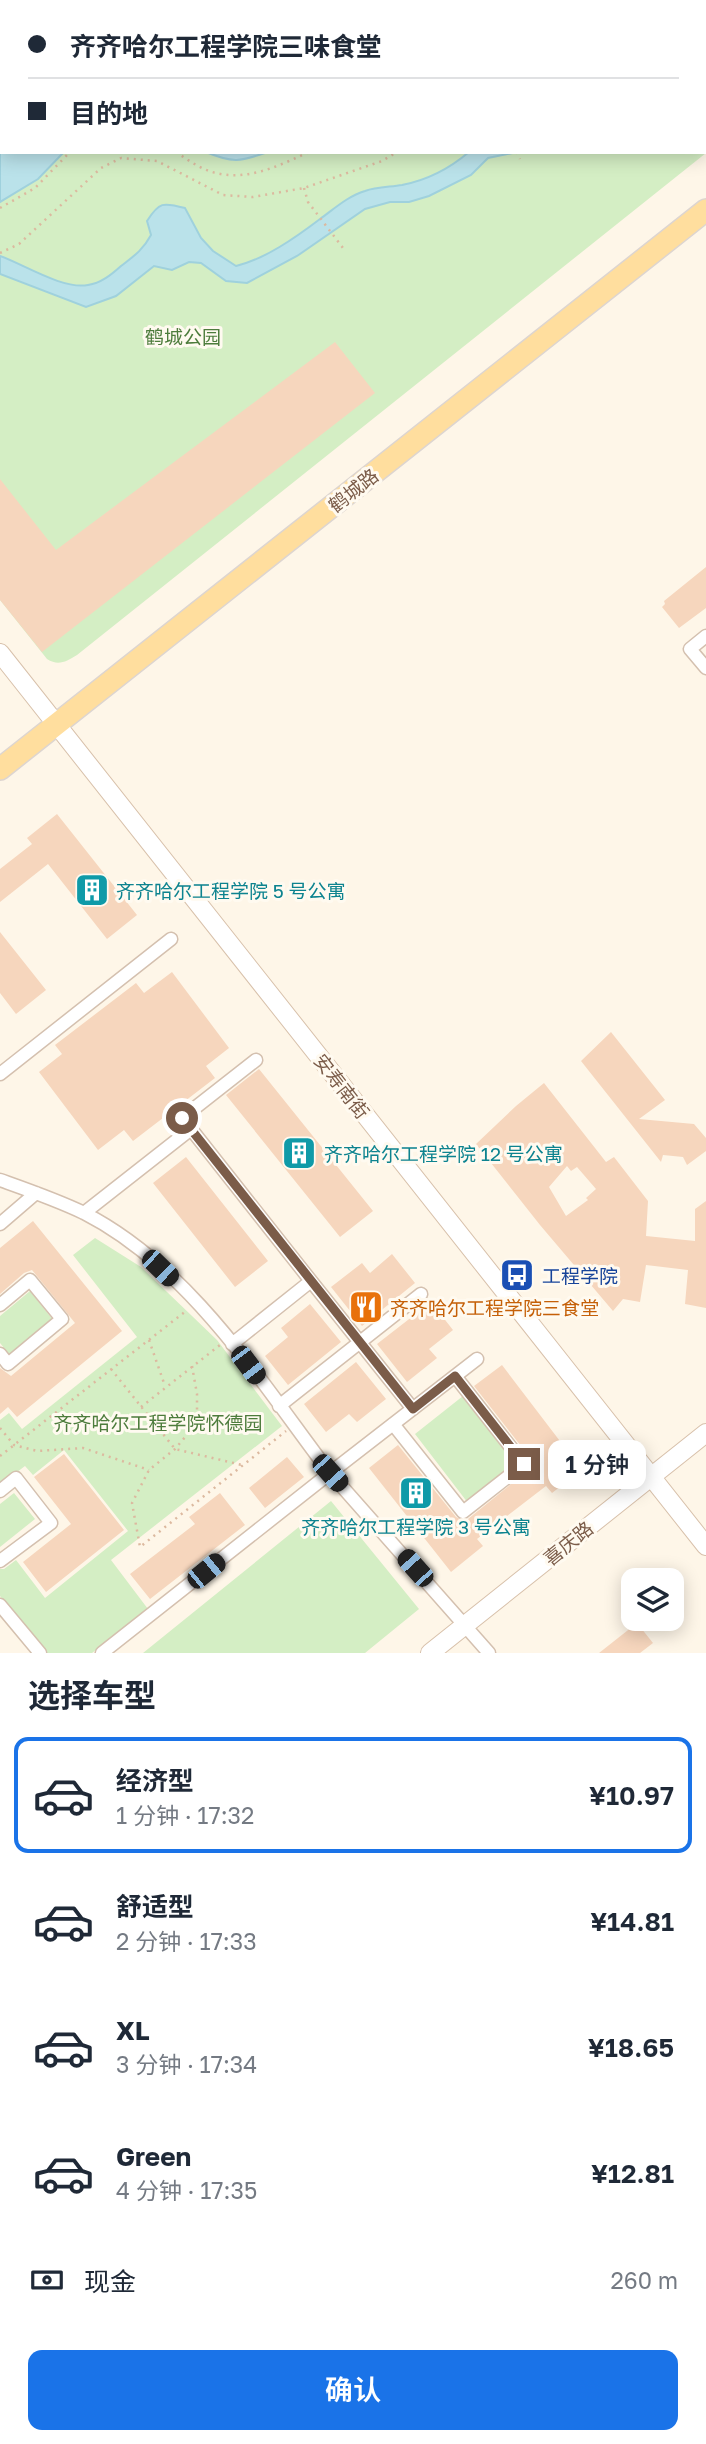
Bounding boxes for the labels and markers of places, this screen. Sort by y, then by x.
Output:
building icon: 齐齐哈尔工程学院 5 号公寓 [73,871,111,909]
place label: 齐齐哈尔工程学院 5 号公寓 [116,879,346,902]
building icon: 齐齐哈尔工程学院 12 号公寓 [280,1134,318,1172]
place label: 齐齐哈尔工程学院 12 号公寓 [324,1142,563,1165]
bus stop icon: 工程学院 [498,1256,536,1294]
place label: 工程学院 [542,1264,618,1287]
restaurant icon: 齐齐哈尔工程学院三食堂 [347,1288,385,1326]
place label: 齐齐哈尔工程学院三食堂 [390,1296,599,1319]
building icon: 齐齐哈尔工程学院 3 号公寓 [397,1474,435,1512]
place label: 齐齐哈尔工程学院 3 号公寓 [301,1515,531,1538]

